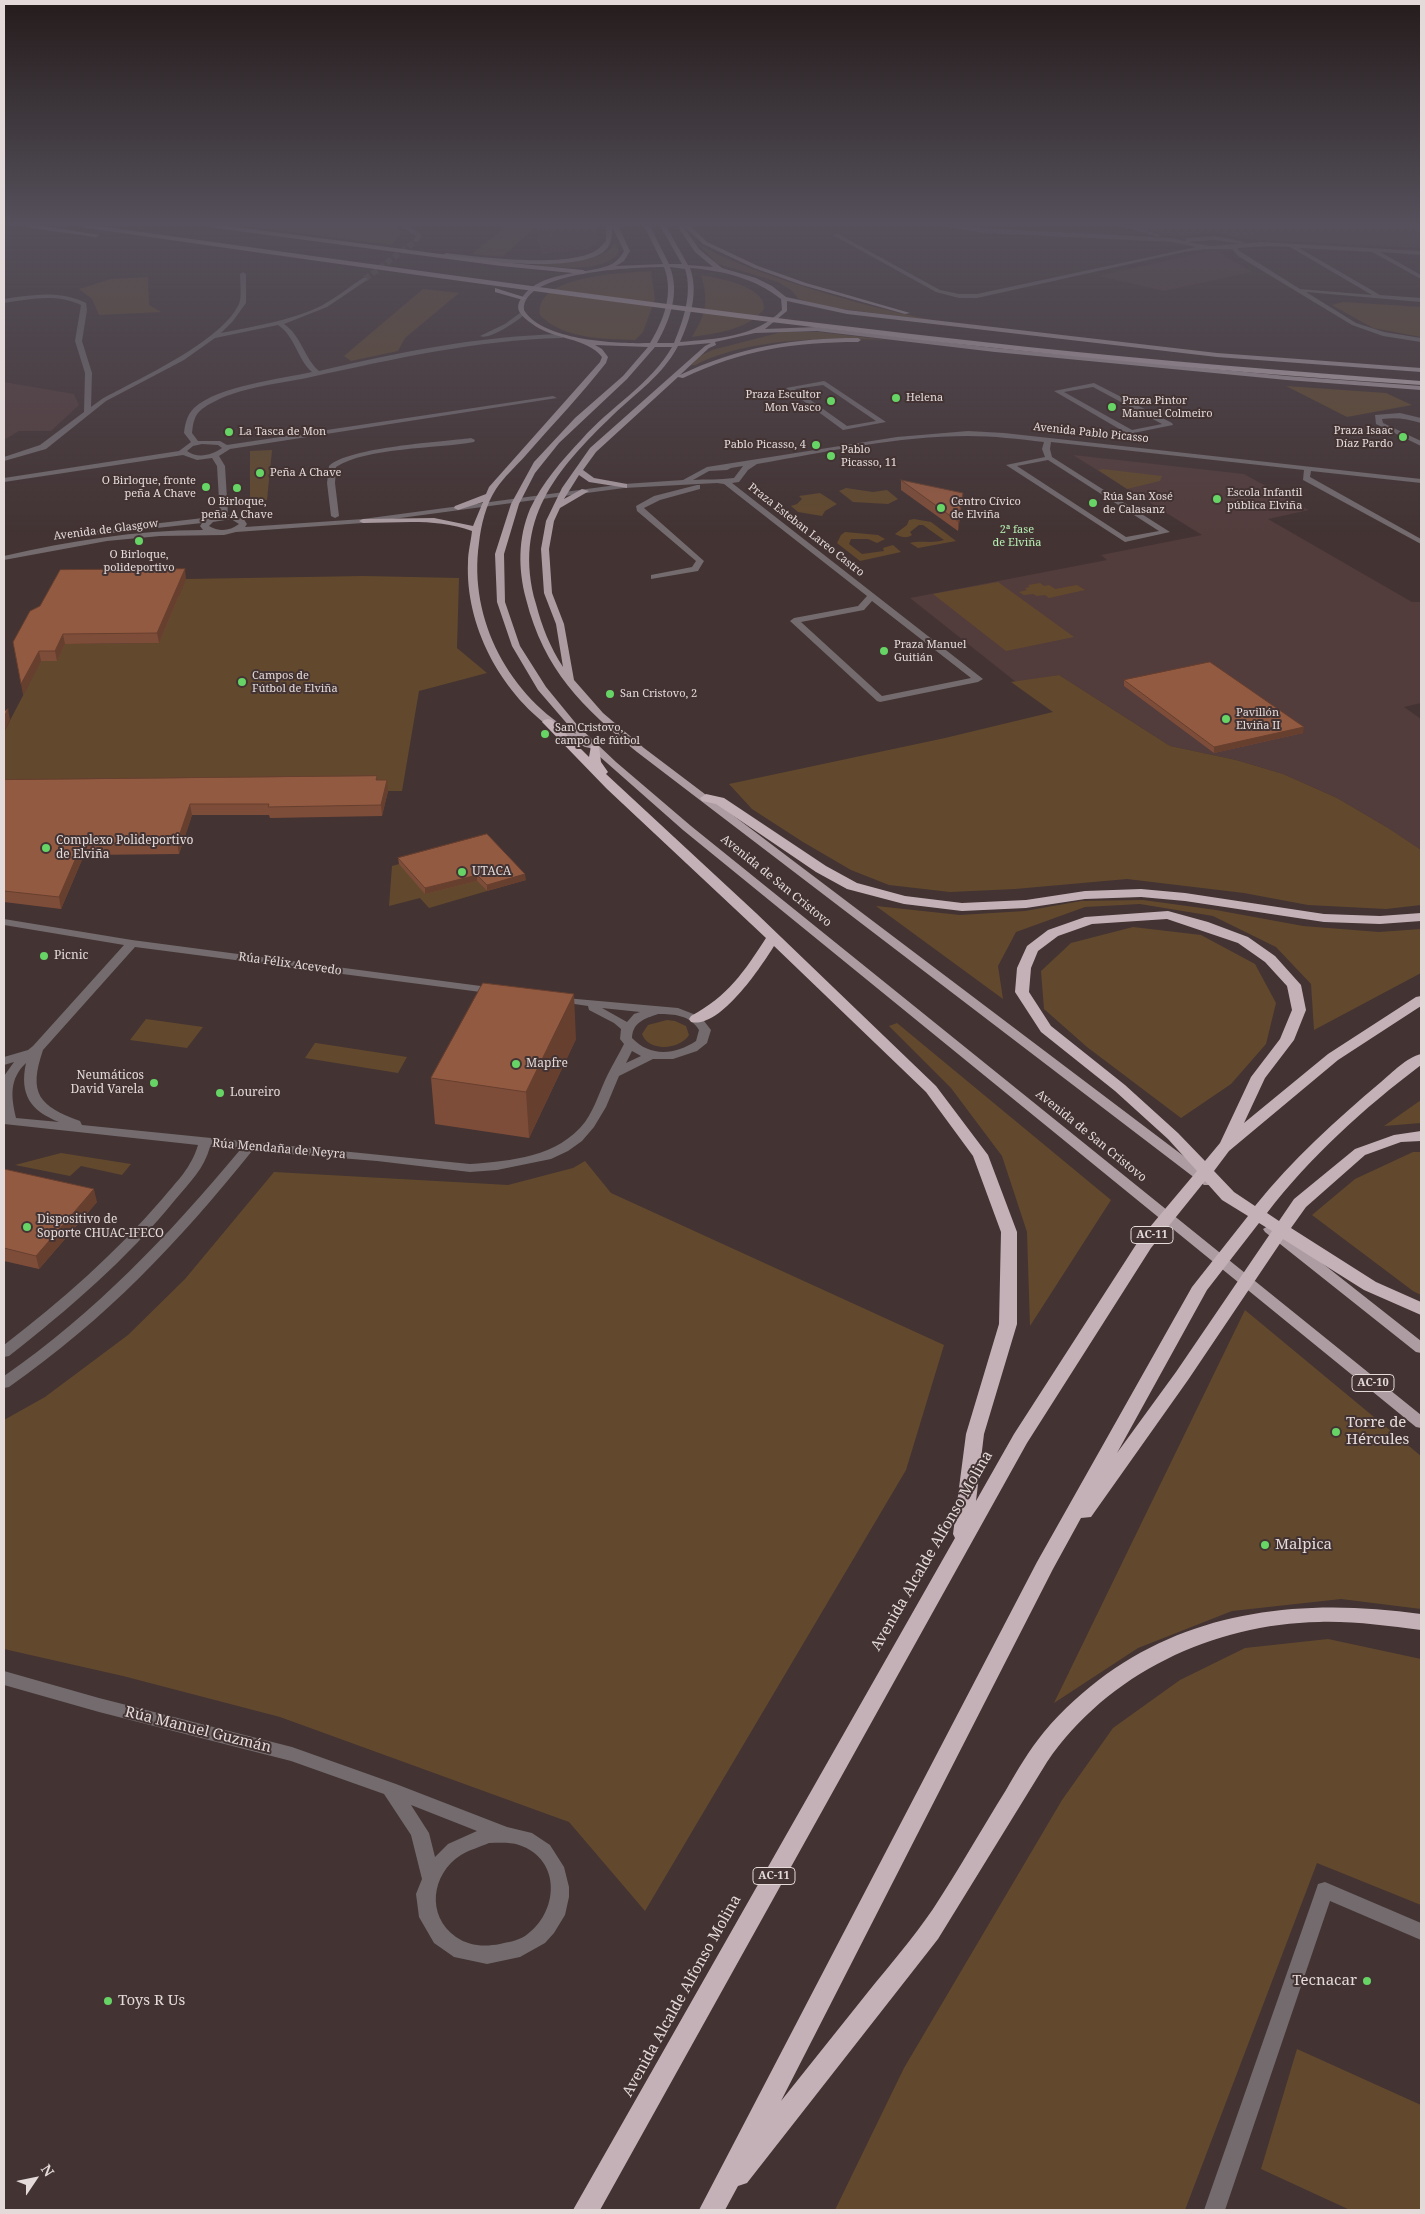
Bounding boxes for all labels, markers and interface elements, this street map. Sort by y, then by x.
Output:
place label: Praza Escultor Mon Vasco [746,388,821,414]
place label: Helena [906,391,943,405]
marker: Helena [890,392,902,404]
place label: Praza Pintor Manuel Colmeiro [1122,394,1213,420]
marker: Praza Escultor Mon Vasco [825,395,837,407]
marker: Praza Pintor Manuel Colmeiro [1106,401,1118,413]
street label: Avenida Pablo Picasso [1033,420,1149,446]
place label: Praza Isaac Díaz Pardo [1334,424,1393,450]
place label: La Tasca de Mon [239,425,326,439]
marker: La Tasca de Mon [223,426,235,438]
marker: Praza Isaac Díaz Pardo [1397,431,1409,443]
place label: Pablo Picasso, 4 [724,438,806,452]
marker: Pablo Picasso, 4 [810,439,822,451]
place label: Pablo Picasso, 11 [841,443,897,469]
marker: Pablo Picasso, 11 [825,450,837,462]
place label: Peña A Chave [270,466,341,480]
marker: Peña A Chave [254,467,266,479]
place label: O Birloque, fronte peña A Chave [102,474,196,500]
marker: O Birloque, fronte peña A Chave [200,481,212,493]
street label: Praza Esteban Lareo Castro [745,481,867,579]
marker: O Birloque, peña A Chave [231,482,243,494]
place label: Escola Infantil pública Elviña [1227,486,1302,512]
place label: Rúa San Xosé de Calasanz [1103,490,1173,516]
marker: Escola Infantil pública Elviña [1211,493,1223,505]
place label: O Birloque, peña A Chave [201,495,273,521]
place label: Centro Cívico de Elviña [951,495,1021,521]
marker: Rúa San Xosé de Calasanz [1087,497,1099,509]
marker: Centro Cívico de Elviña [935,502,947,514]
street label: Avenida de Glasgow [53,517,159,543]
district label: 2ª fase de Elviña [987,523,1047,549]
marker: O Birloque, polideportivo [133,535,145,547]
place label: O Birloque, polideportivo [103,548,175,574]
place label: Praza Manuel Guitián [894,638,966,664]
marker: Praza Manuel Guitián [878,645,890,657]
place label: Campos de Fútbol de Elviña [252,669,338,695]
marker: Campos de Fútbol de Elviña [236,676,248,688]
place label: San Cristovo, 2 [620,687,697,701]
marker: San Cristovo, 2 [604,688,616,700]
place label: Pavillón Elviña II [1236,706,1280,732]
marker: Pavillón Elviña II [1220,713,1232,725]
place label: San Cristovo, campo de fútbol [555,721,640,747]
marker: San Cristovo, campo de fútbol [539,728,551,740]
street label: Avenida de San Cristovo [718,832,834,930]
place label: Complexo Polideportivo de Elviña [56,834,194,862]
marker: Complexo Polideportivo de Elviña [40,842,52,854]
place label: UTACA [472,865,511,879]
marker: UTACA [456,866,468,878]
place label: Picnic [54,949,88,963]
marker: Picnic [38,950,50,962]
street label: Rúa Félix Acevedo [237,950,343,978]
place label: Mapfre [526,1057,568,1071]
marker: Mapfre [510,1058,522,1070]
place label: Neumáticos David Varela [71,1069,144,1097]
marker: Neumáticos David Varela [148,1077,160,1089]
place label: Loureiro [230,1086,281,1100]
marker: Loureiro [214,1087,226,1099]
street label: Avenida de San Cristovo [1033,1087,1149,1185]
street label: Rúa Mendaña de Neyra [212,1136,346,1162]
place label: Dispositivo de Soporte CHUAC-IFECO [37,1213,164,1241]
marker: Dispositivo de Soporte CHUAC-IFECO [21,1221,33,1233]
road number: AC-11 [1131,1226,1173,1244]
road number: AC-10 [1352,1375,1394,1392]
place label: Torre de Hércules [1346,1414,1409,1449]
marker: Torre de Hércules [1330,1426,1342,1438]
street label: Avenida Alcalde Alfonso Molina [867,1448,997,1654]
place label: Malpica [1275,1536,1332,1554]
marker: Malpica [1259,1539,1271,1551]
street label: Rúa Manuel Guzmán [123,1703,273,1757]
road number: AC-11 [753,1868,795,1884]
street label: Avenida Alcalde Alfonso Molina [619,1892,745,2100]
place label: Tecnacar [1292,1972,1357,1990]
marker: Tecnacar [1361,1975,1373,1987]
place label: Toys R Us [118,1992,185,2010]
marker: Toys R Us [102,1995,114,2007]
north arrow [10,2154,60,2204]
text: N [37,2160,59,2180]

